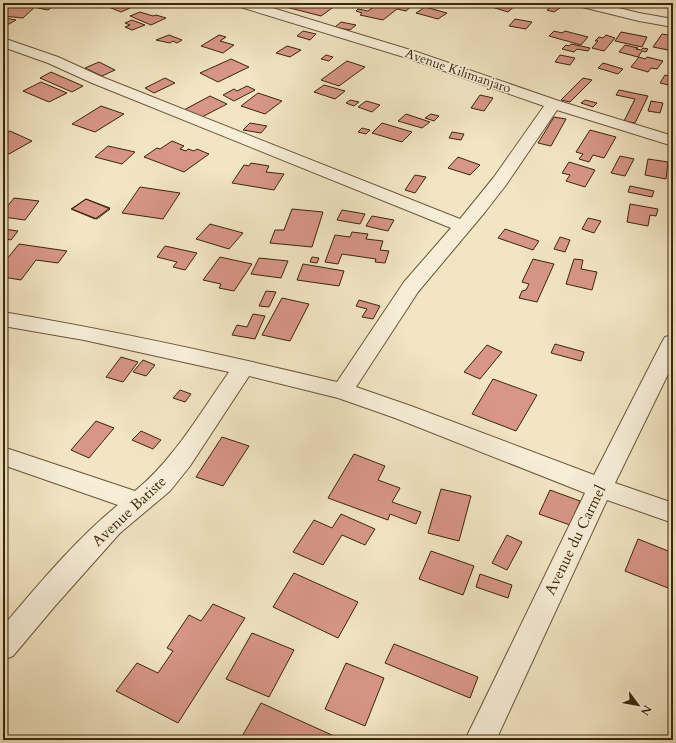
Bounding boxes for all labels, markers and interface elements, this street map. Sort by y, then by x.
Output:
street label: Avenue Kilimanjaro [403,44,513,98]
street label: Avenue Batiste [87,471,171,551]
street label: Avenue du Carmel [540,482,610,598]
north arrow [618,685,658,725]
text: N [637,702,655,718]

